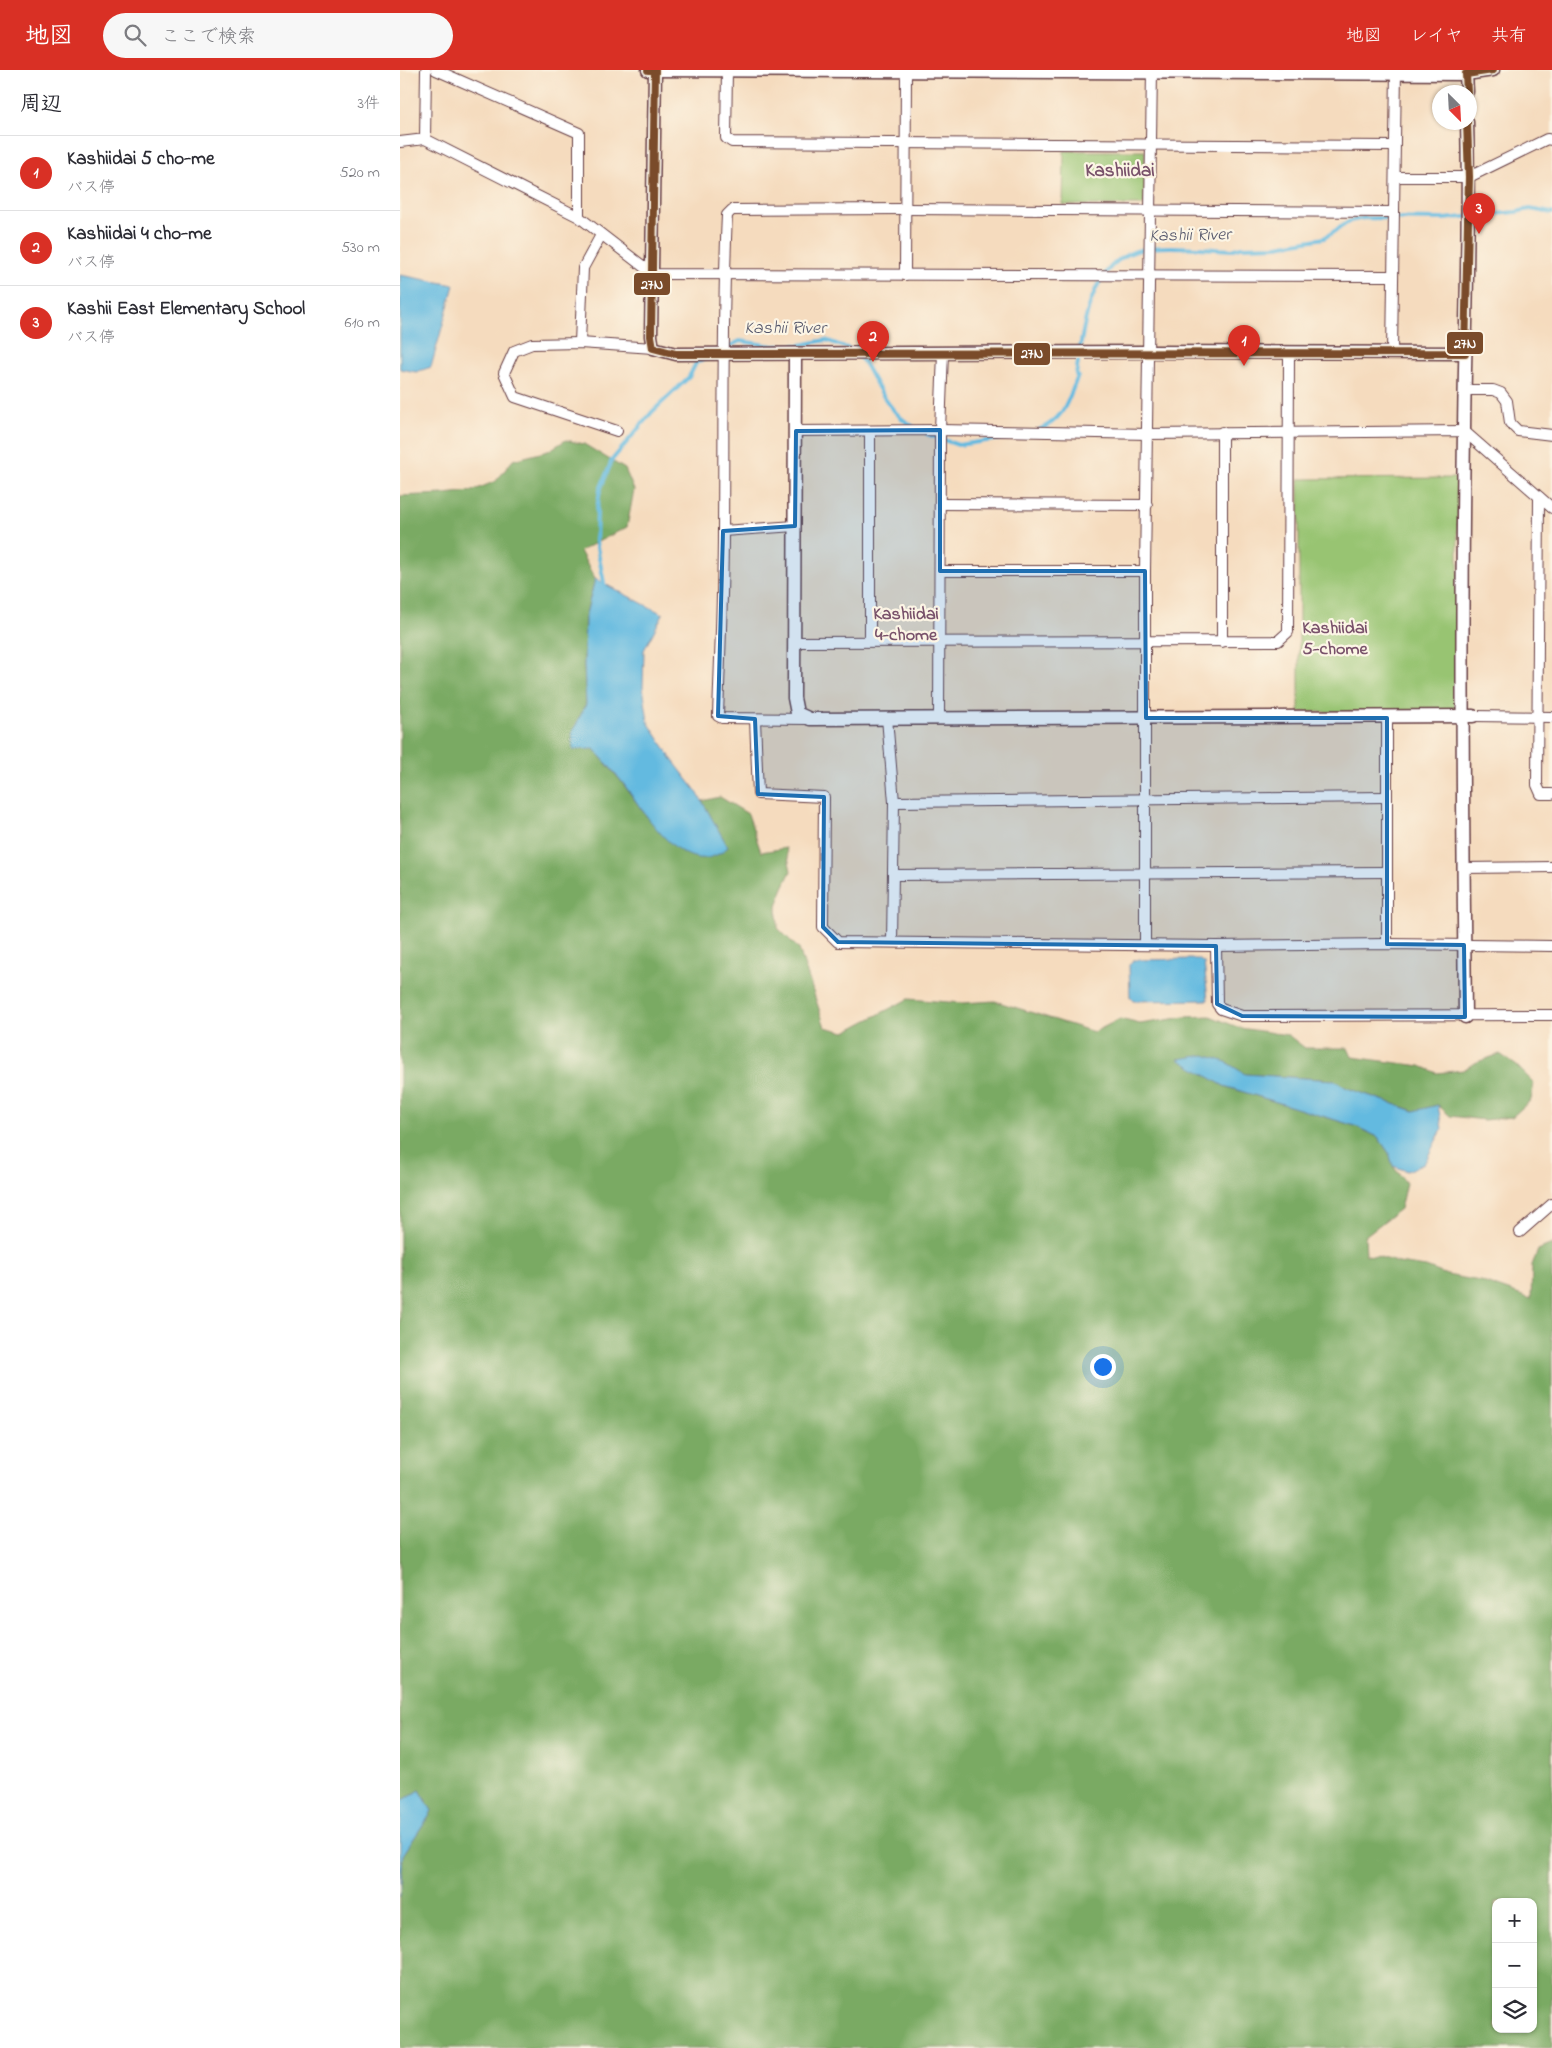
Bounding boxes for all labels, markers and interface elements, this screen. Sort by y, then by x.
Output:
search box [103,13,453,58]
text: 地図 [25,20,73,55]
icon: search [121,21,149,49]
text: ここで検索 [161,24,256,51]
text: 地図 [1346,24,1382,50]
text: レイヤ [1410,24,1463,50]
text: 共有 [1491,24,1527,50]
north arrow [1432,85,1477,130]
text: 周辺 [20,90,62,120]
text: 3件 [357,92,380,116]
text: Kashiidai 5 cho-me [67,146,214,173]
district label: Kashiidai [1085,158,1155,185]
text: 1 [33,161,39,185]
text: 520 m [340,161,380,185]
text: バス停 [67,176,115,200]
pin: 3 [1463,193,1495,234]
text: Kashiidai 4 cho-me [67,221,211,248]
water label: Kashii River [1149,222,1233,250]
text: 2 [32,236,40,260]
text: 530 m [341,236,380,260]
text: バス停 [67,251,115,275]
line badge: 27N [633,272,671,296]
text: 27N [640,275,663,296]
text: Kashii East Elementary School [67,296,305,323]
text: 3 [33,311,39,335]
text: 610 m [345,311,380,335]
water label: Kashii River [744,316,828,342]
pin: 2 [857,321,889,362]
pin: 1 [1228,325,1260,366]
text: バス停 [67,326,115,350]
line badge: 27N [1446,331,1484,355]
text: 27N [1453,334,1476,355]
line badge: 27N [1013,342,1051,366]
text: 27N [1020,344,1043,365]
district label: Kashiidai 4-chome [873,602,939,649]
district label: Kashiidai 5-chome [1302,616,1368,663]
your location [1090,1354,1116,1380]
map controls [1492,1898,1537,2033]
button: + [1492,1898,1537,1943]
button: − [1492,1943,1537,1988]
button: layers [1492,1988,1537,2033]

